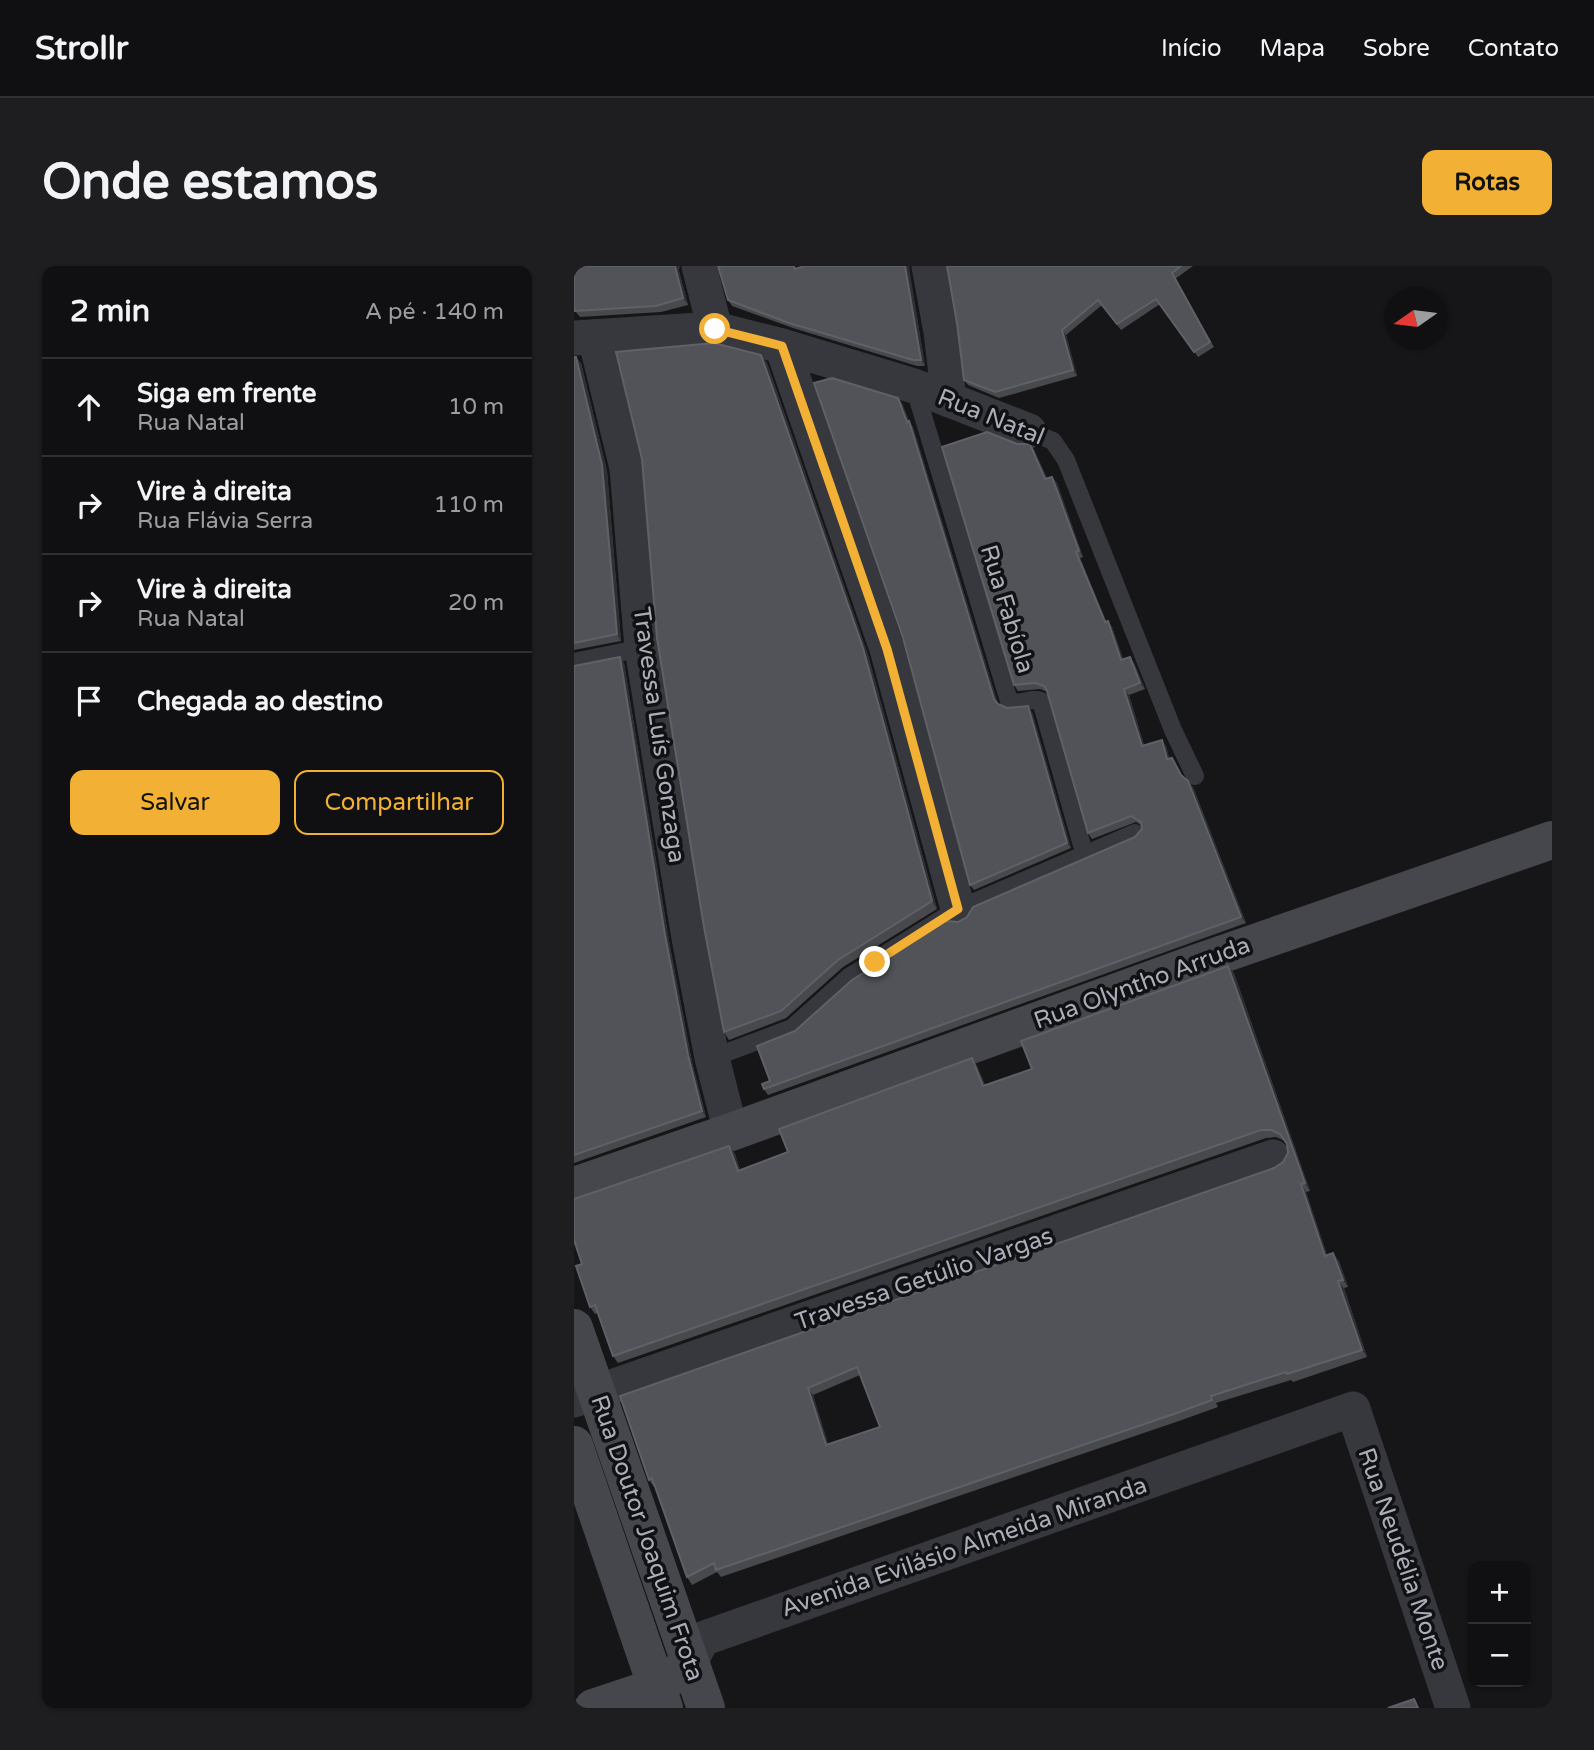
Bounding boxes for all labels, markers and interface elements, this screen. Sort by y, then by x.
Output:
text: Strollr [35,29,129,68]
text: Início [1161,34,1222,63]
text: Mapa [1260,34,1325,63]
text: Sobre [1363,34,1430,63]
text: Contato [1468,34,1559,63]
button: Rotas [1422,150,1552,215]
text: Onde estamos [42,153,378,212]
north arrow [1384,287,1447,350]
text: 2 min [70,293,150,330]
text: A pé · 140 m [365,298,504,326]
route start [699,313,730,344]
text: Siga em frente [137,378,317,409]
street label: Rua Natal [933,382,1049,452]
icon: ahead [70,388,108,426]
text: 10 m [448,393,504,421]
text: Rua Natal [137,409,245,437]
text: Vire à direita [137,476,292,507]
icon: right [70,486,108,524]
text: 110 m [434,491,504,519]
text: Rua Flávia Serra [137,507,313,535]
street label: Rua Fabíola [974,541,1040,677]
text: Vire à direita [137,574,292,605]
icon: right [70,584,108,622]
text: 20 m [448,589,504,617]
text: Rua Natal [137,605,245,633]
street label: Travessa Luís Gonzaga [627,605,691,865]
icon: arrive [70,682,108,720]
text: Chegada ao destino [137,686,383,717]
button: Salvar [70,770,280,835]
button: Compartilhar [294,770,504,835]
street label: Rua Olyntho Arruda [1030,930,1254,1036]
route end [859,946,890,977]
street label: Travessa Getúlio Vargas [791,1221,1057,1337]
street label: Rua Doutor Joaquim Frota [584,1391,710,1685]
street label: Rua Neudélia Monte [1351,1444,1455,1674]
street label: Avenida Evilásio Almeida Miranda [777,1471,1151,1623]
map controls [1468,1561,1531,1687]
button: + [1468,1561,1531,1624]
button: − [1468,1624,1531,1687]

